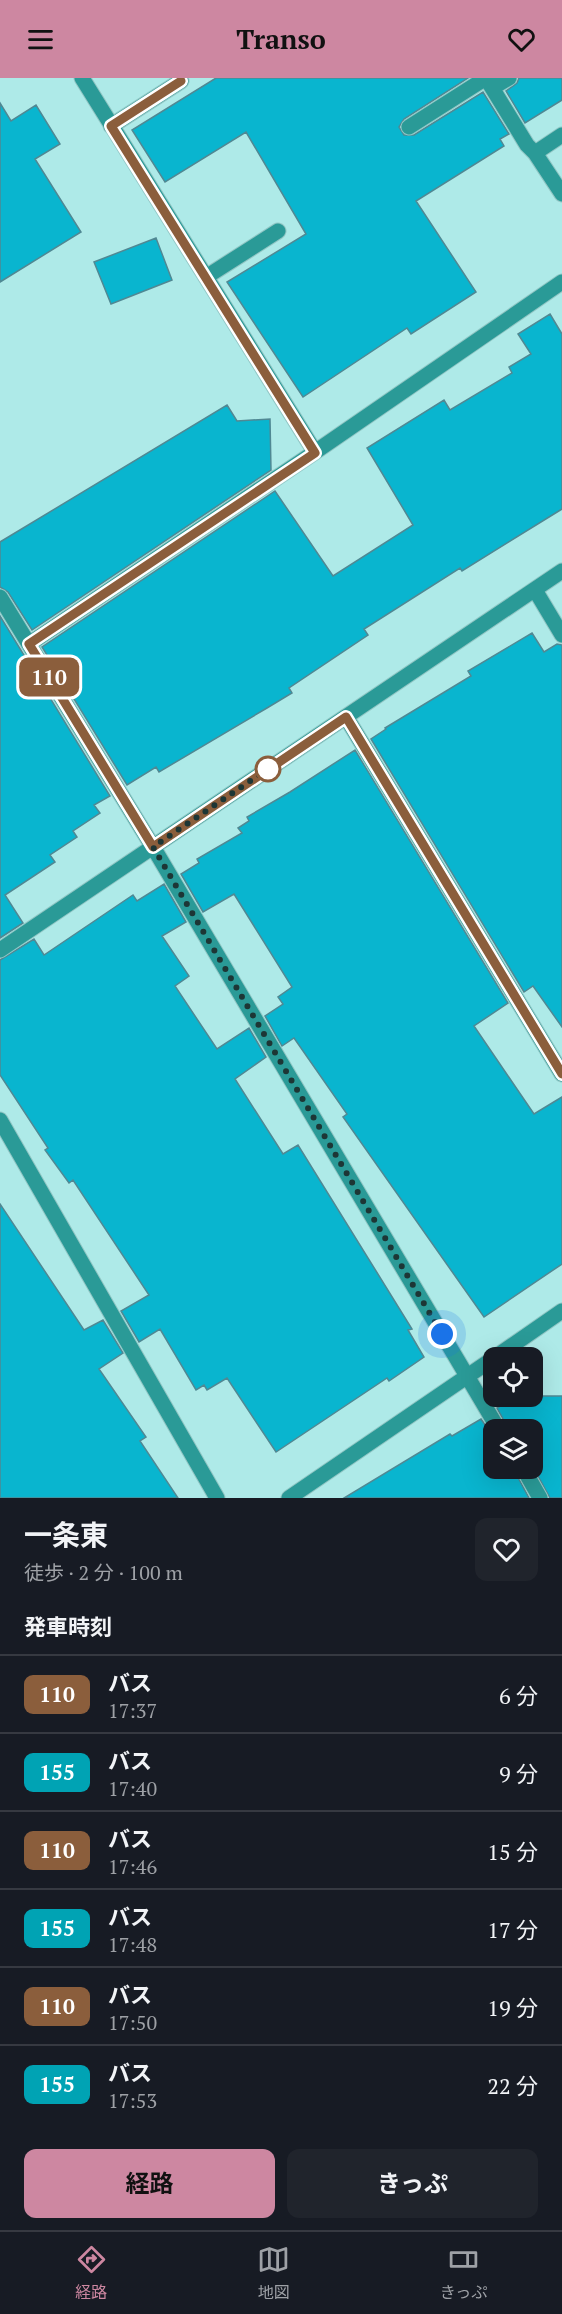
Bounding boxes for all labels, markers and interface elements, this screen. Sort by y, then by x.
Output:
text: Transo [236,21,326,57]
icon: menu [24,23,57,56]
icon: heart [505,23,538,56]
line badge: 110 [14,658,84,696]
text: 110 [31,663,67,691]
unlabelled marker [255,756,281,782]
your location [427,1319,457,1349]
map controls [483,1347,543,1479]
button: locate [483,1347,543,1407]
button: layers [483,1419,543,1479]
text: 一条東 [24,1516,108,1553]
button: heart [475,1518,538,1581]
text: 徒歩 · 2 分 · 100 m [24,1559,183,1586]
text: 発車時刻 [24,1612,112,1641]
text: バス [108,1668,152,1697]
text: 110 [39,1680,75,1708]
text: 6 分 [499,1681,538,1710]
text: 17:37 [108,1697,157,1724]
text: バス [108,1746,152,1775]
text: 155 [39,1758,75,1786]
text: 9 分 [499,1759,538,1788]
text: 17:40 [108,1775,157,1802]
text: バス [108,1824,152,1853]
text: 110 [39,1836,75,1864]
text: 15 分 [487,1837,538,1866]
text: 17:46 [108,1853,157,1880]
text: バス [108,1902,152,1931]
text: 155 [39,1914,75,1942]
text: 17 分 [487,1915,538,1944]
text: 17:48 [108,1931,157,1958]
text: バス [108,1980,152,2009]
text: 110 [39,1992,75,2020]
text: 19 分 [487,1993,538,2022]
text: 17:50 [108,2009,157,2036]
text: バス [108,2058,152,2087]
text: 155 [39,2070,75,2098]
text: 22 分 [487,2071,538,2100]
text: 17:53 [108,2087,157,2114]
button: 経路 [24,2149,275,2218]
button: きっぷ [287,2149,538,2218]
tab: 経路 [75,2243,108,2303]
tab: 地図 [257,2243,290,2303]
tab: きっぷ [440,2243,487,2303]

